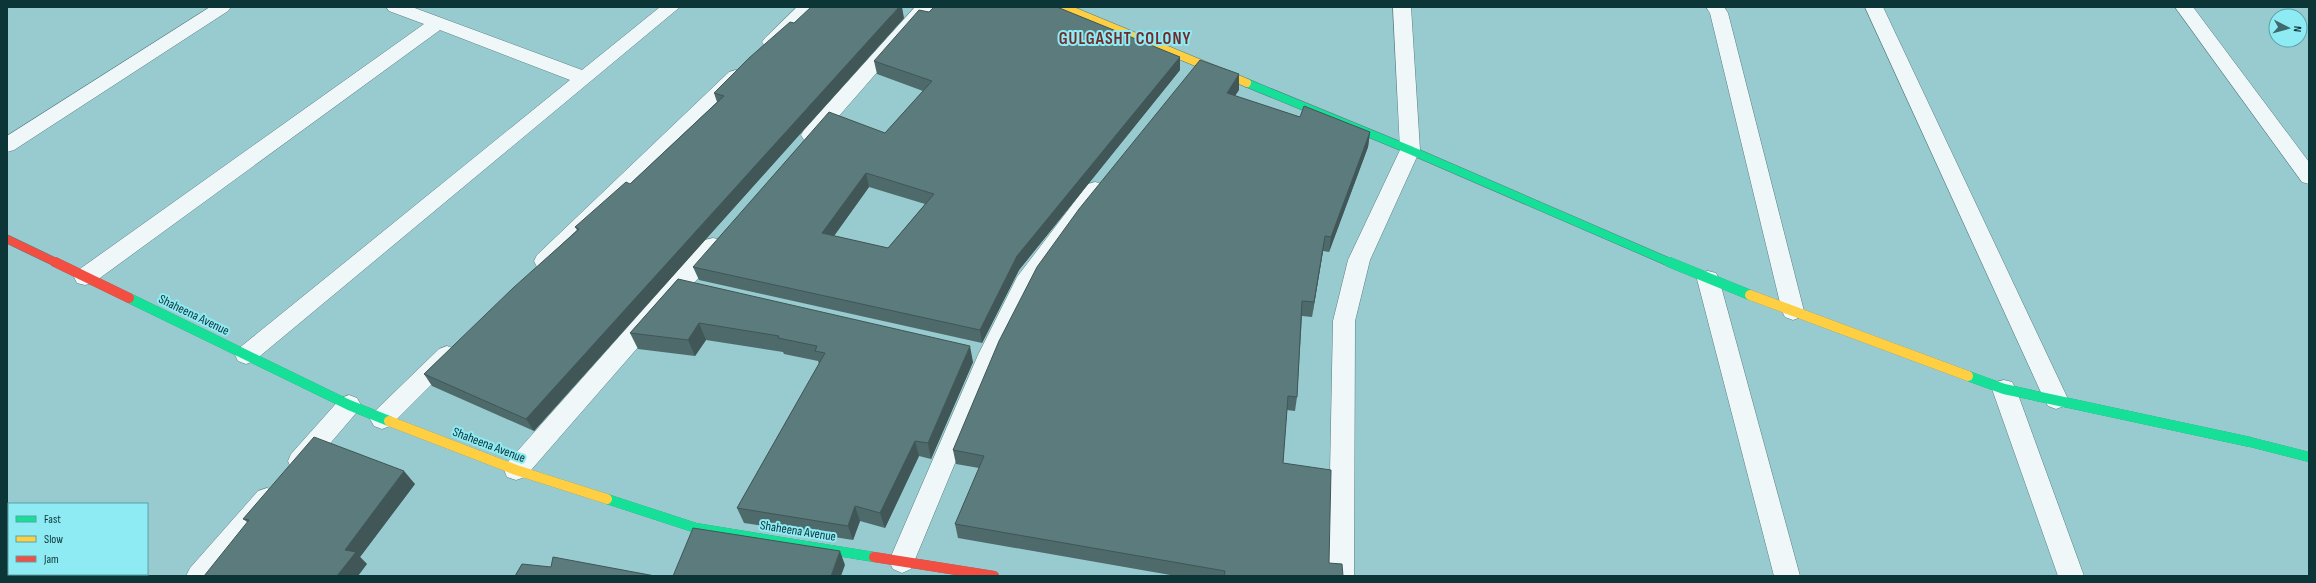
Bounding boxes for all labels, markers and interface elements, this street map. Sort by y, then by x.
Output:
north arrow [2268,8,2308,48]
text: N [2291,25,2304,33]
district label: GULGASHT COLONY [1059,29,1191,49]
street label: Shaheena Avenue [156,291,232,339]
street label: Shaheena Avenue [450,424,528,466]
legend [8,503,148,575]
text: Fast [44,512,61,527]
street label: Shaheena Avenue [759,517,837,545]
text: Slow [44,532,63,547]
text: Jam [43,552,59,567]

